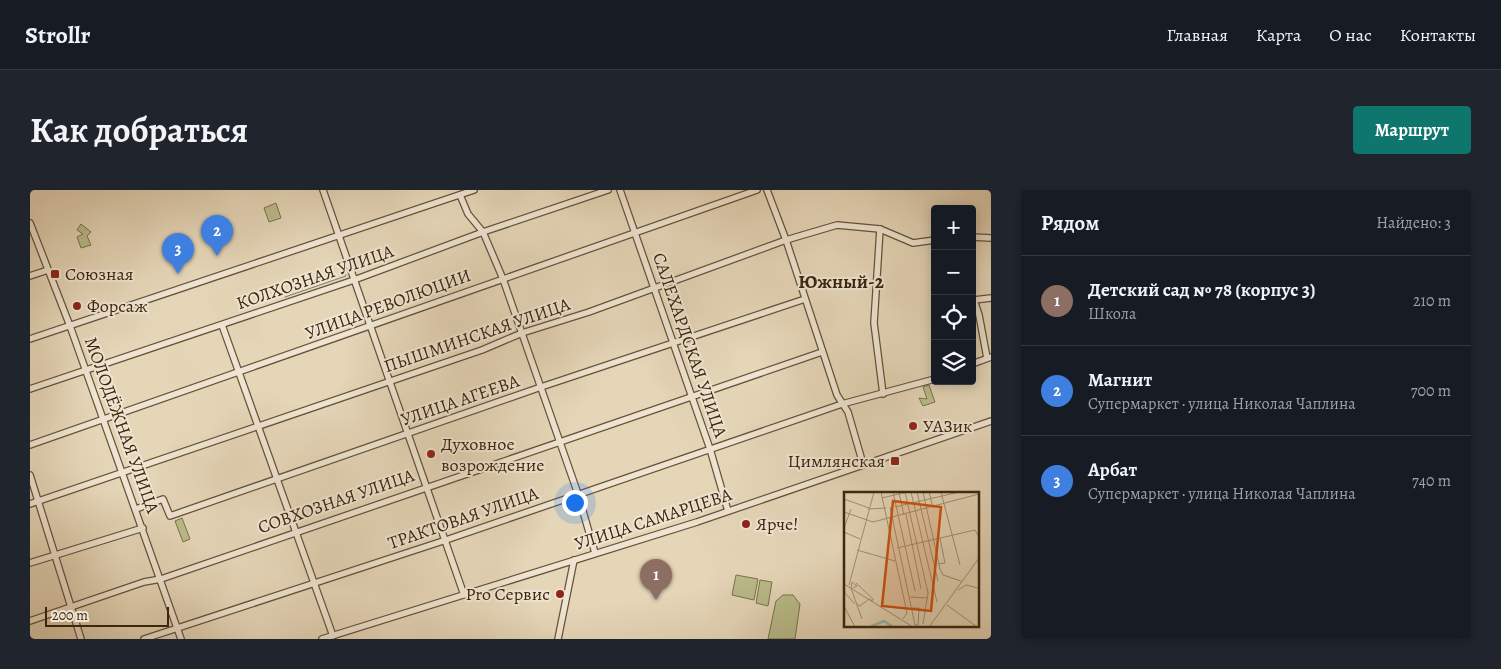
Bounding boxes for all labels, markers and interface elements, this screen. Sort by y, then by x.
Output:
text: Strollr [25,19,90,51]
text: Главная [1167,23,1228,47]
text: Карта [1256,23,1301,47]
text: О нас [1329,23,1372,47]
text: Контакты [1400,23,1476,47]
text: Как добраться [30,106,248,154]
button: Маршрут [1353,106,1471,154]
map controls [931,205,976,385]
button: + [931,205,976,250]
text: Рядом [1041,209,1099,237]
text: Найдено: 3 [1376,212,1451,234]
pin: 2 [201,215,233,256]
pin: 3 [162,233,194,274]
street label: КОЛХОЗНАЯ УЛИЦА [233,239,397,315]
street label: САЛЕХАРДСКАЯ УЛИЦА [647,249,733,441]
button: − [931,250,976,295]
place label: Союзная [65,262,133,286]
street label: УЛИЦА РЕВОЛЮЦИИ [302,263,474,345]
marker: Союзная [49,268,61,280]
district label: Южный-2 [798,269,884,295]
text: Детский сад № 78 (корпус 3) [1088,277,1316,303]
text: 1 [1054,290,1060,312]
text: 210 m [1413,290,1451,312]
street label: ПЫШМИНСКАЯ УЛИЦА [381,292,574,378]
place label: Форсаж [87,294,148,318]
button: locate [931,295,976,340]
marker: Форсаж [71,300,83,312]
text: Школа [1088,303,1136,325]
street label: МОЛОДЁЖНАЯ УЛИЦА [79,334,165,517]
button: layers [931,340,976,385]
text: Магнит [1088,367,1152,393]
street label: УЛИЦА АГЕЕВА [398,368,523,431]
text: 2 [1053,380,1061,402]
text: 700 m [1411,380,1451,402]
text: Супермаркет · улица Николая Чаплина [1088,393,1356,415]
place label: УАЗик [923,414,972,438]
marker: УАЗик [907,420,919,432]
place label: Духовное возрождение [441,432,544,477]
marker: Духовное возрождение [425,448,437,460]
place label: Цимлянская [788,449,885,473]
marker: Цимлянская [889,455,901,467]
text: Арбат [1088,457,1137,483]
street label: СОВХОЗНАЯ УЛИЦА [255,463,418,539]
text: 3 [1054,470,1060,492]
text: 740 m [1412,470,1451,492]
street label: ТРАКТОВАЯ УЛИЦА [385,481,542,555]
street label: УЛИЦА САМАРЦЕВА [571,482,735,556]
text: Супермаркет · улица Николая Чаплина [1088,483,1356,505]
your location [562,490,588,516]
inset map [844,492,978,627]
place label: Ярче! [756,512,798,536]
marker: Ярче! [740,518,752,530]
pin: 1 [640,559,672,600]
place label: Pro Сервис [466,582,550,606]
marker: Pro Сервис [554,588,566,600]
scale bar [45,604,169,627]
text: 200 m [52,606,88,625]

